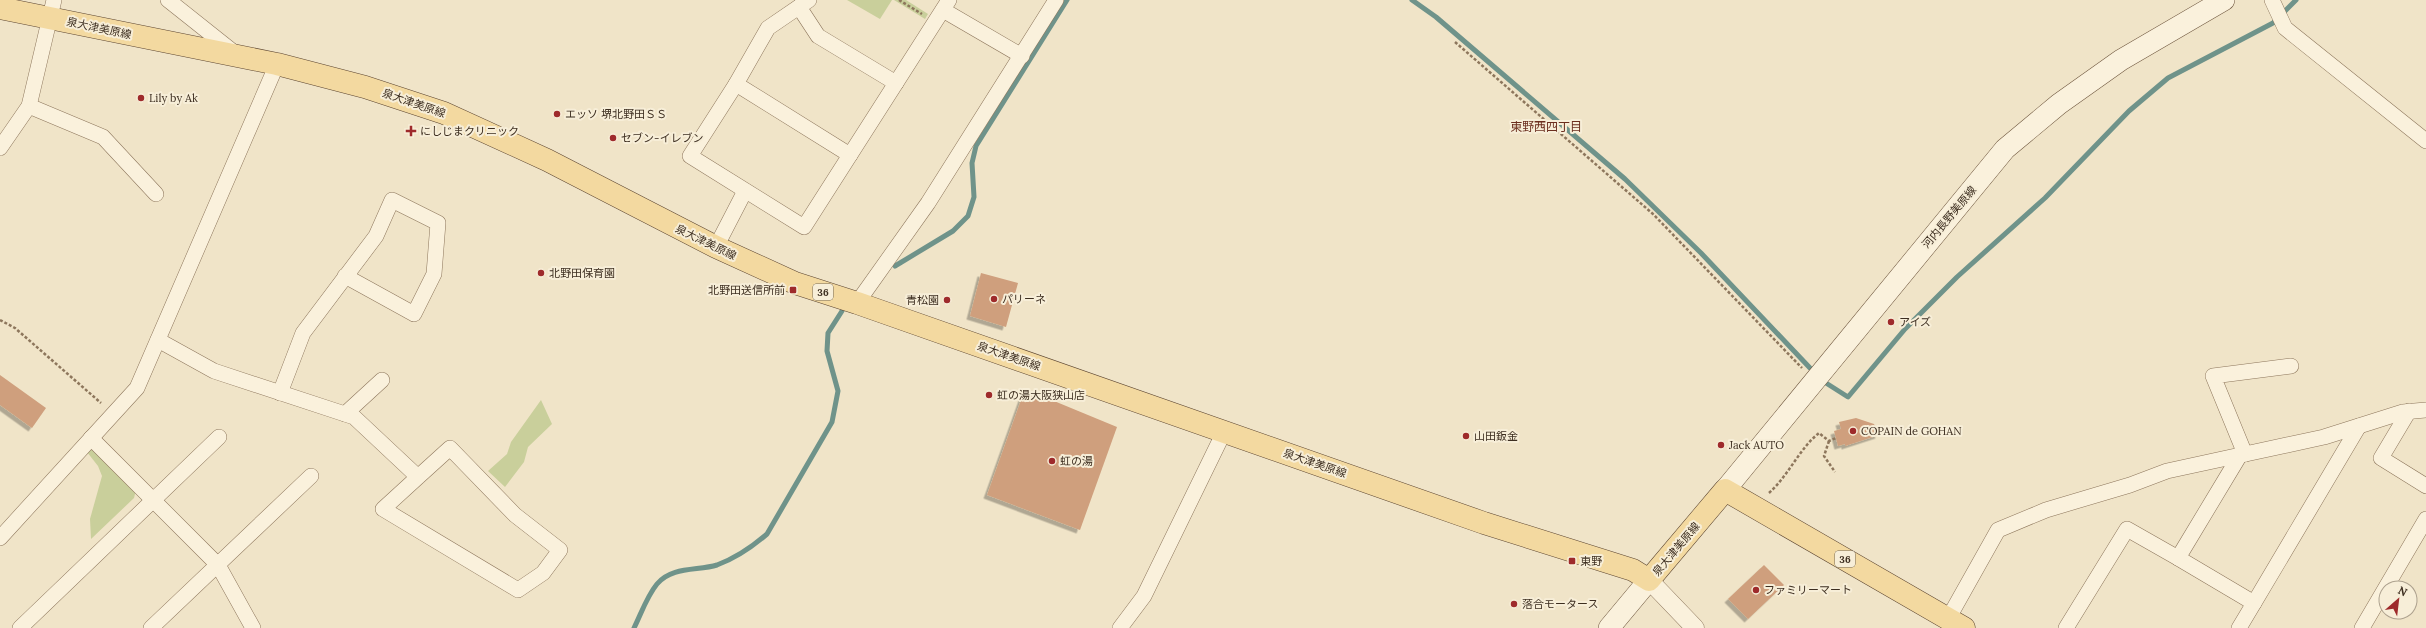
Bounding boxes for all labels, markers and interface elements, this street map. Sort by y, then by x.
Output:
street label: 泉大津美原線 [65,14,133,42]
street label: 泉大津美原線 [381,86,447,120]
place label: Lily by Ak [149,91,198,105]
marker: Lily by Ak [136,93,146,103]
place label: エッソ 堺北野田ＳＳ [565,107,667,121]
marker: エッソ 堺北野田ＳＳ [552,109,562,119]
district label: 東野西四丁目 [1510,119,1582,134]
place label: にしじまクリニック [420,124,519,138]
marker: にしじまクリニック [405,125,417,137]
place label: セブン-イレブン [621,131,703,145]
marker: セブン-イレブン [608,133,618,143]
street label: 河内長野美原線 [1919,183,1979,251]
street label: 泉大津美原線 [673,221,739,263]
place label: 北野田保育園 [549,266,615,280]
marker: 北野田保育園 [536,268,546,278]
place label: 北野田送信所前 [708,283,785,297]
road number: 36 [813,284,833,300]
marker: 北野田送信所前 [788,285,798,295]
place label: パリーネ [1002,292,1046,306]
place label: 青松園 [906,293,939,307]
marker: パリーネ [989,294,999,304]
marker: 青松園 [942,295,952,305]
place label: アイズ [1899,315,1931,329]
marker: アイズ [1886,317,1896,327]
street label: 泉大津美原線 [976,339,1042,373]
place label: 虹の湯大阪狭山店 [997,388,1085,402]
marker: 虹の湯大阪狭山店 [984,390,994,400]
place label: COPAIN de GOHAN [1861,424,1962,438]
marker: COPAIN de GOHAN [1848,426,1858,436]
place label: 山田鈑金 [1474,429,1518,443]
marker: 山田鈑金 [1461,431,1471,441]
place label: Jack AUTO [1728,438,1784,452]
marker: Jack AUTO [1716,440,1726,450]
street label: 泉大津美原線 [1282,446,1348,480]
place label: 虹の湯 [1060,454,1093,468]
marker: 虹の湯 [1047,456,1057,466]
street label: 泉大津美原線 [1649,519,1703,579]
road number: 36 [1835,551,1855,567]
place label: 東野 [1580,554,1602,568]
marker: 東野 [1567,556,1577,566]
north arrow [2378,580,2418,620]
place label: ファミリーマート [1764,583,1852,597]
text: N [2396,583,2410,600]
marker: ファミリーマート [1751,585,1761,595]
place label: 落合モータース [1522,597,1598,611]
marker: 落合モータース [1509,599,1519,609]

